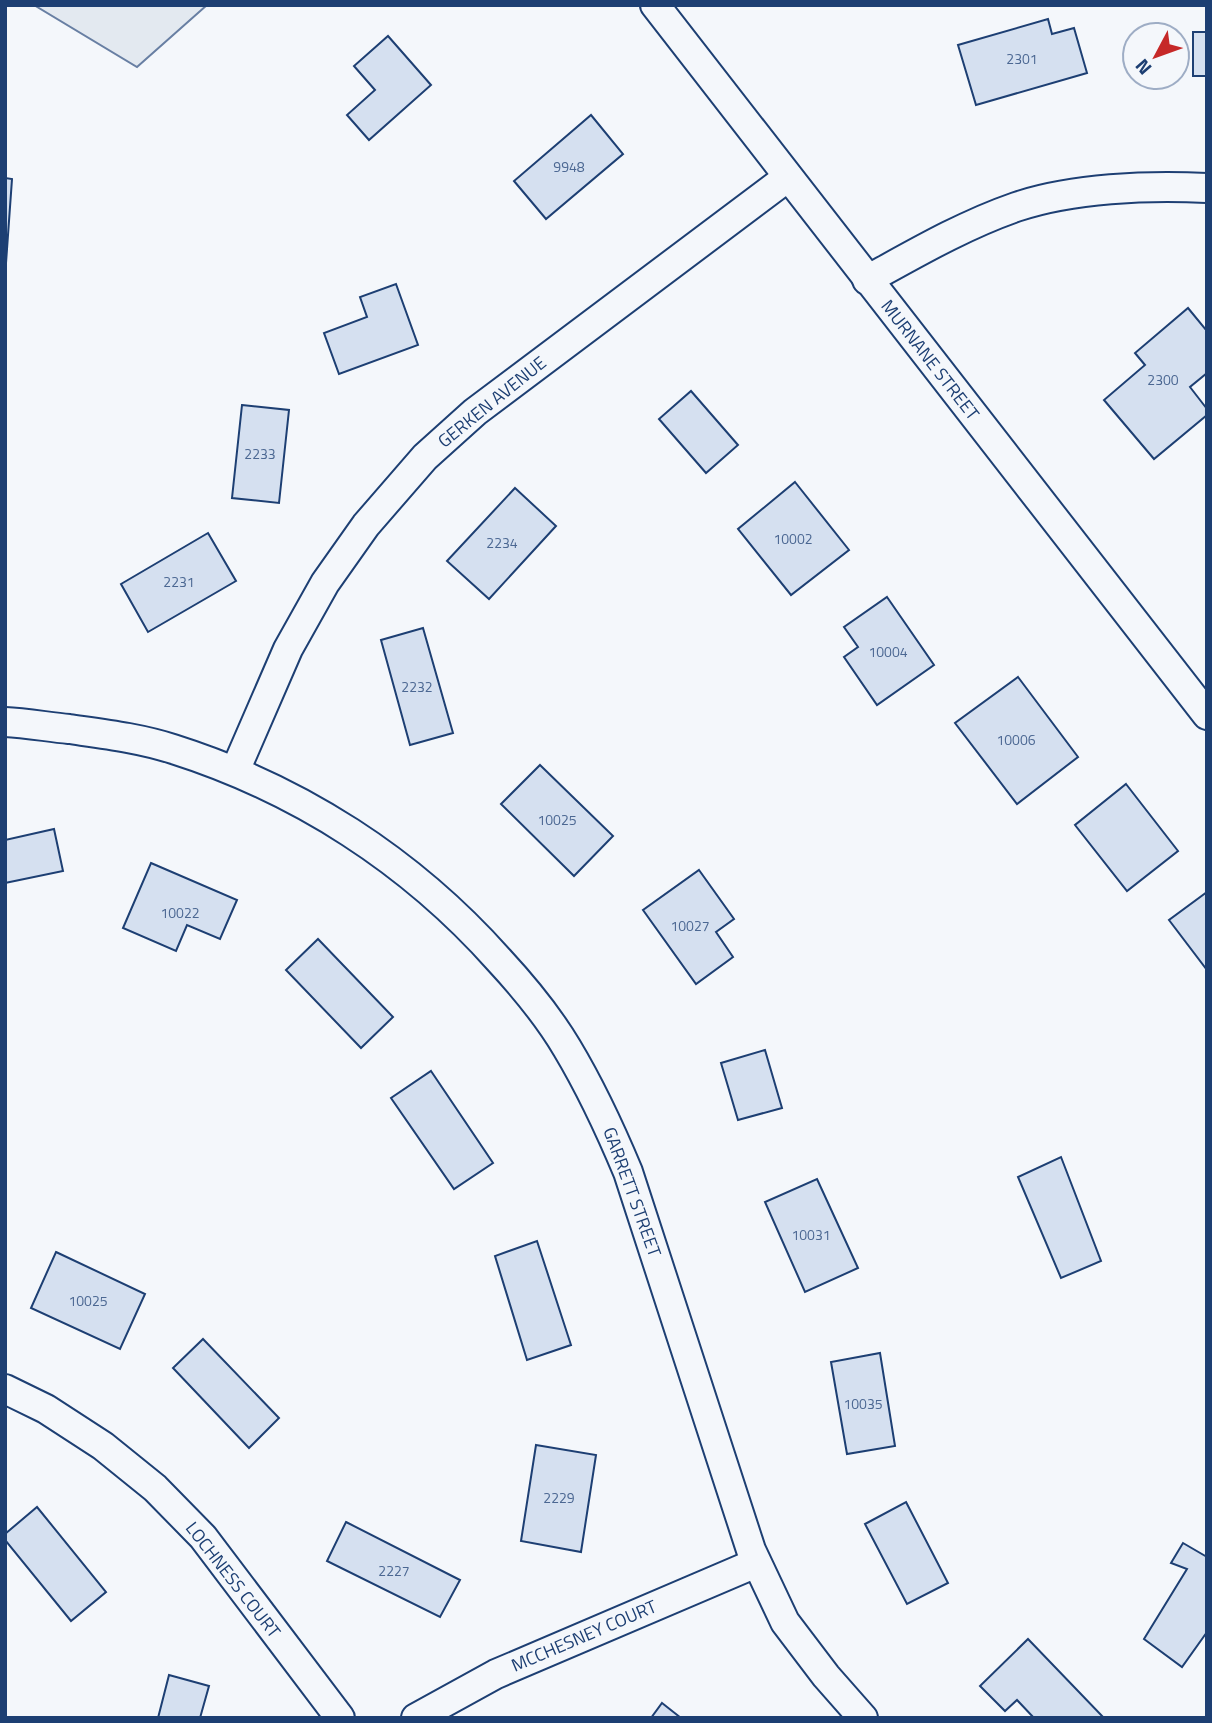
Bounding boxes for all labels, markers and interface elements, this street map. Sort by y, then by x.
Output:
north arrow [1121,21,1191,91]
house number: 2301 [1006,48,1038,69]
text: N [1128,53,1158,82]
house number: 9948 [553,156,585,177]
street label: MURNANE STREET [875,294,986,426]
street label: GERKEN AVENUE [432,349,552,454]
house number: 2300 [1147,369,1179,390]
house number: 2233 [244,443,276,464]
house number: 10002 [773,528,813,549]
house number: 2234 [486,532,518,553]
house number: 2231 [163,571,195,592]
house number: 10004 [868,641,908,662]
house number: 2232 [401,676,433,697]
house number: 10006 [996,729,1036,750]
house number: 10025 [537,809,577,830]
house number: 10022 [160,902,200,923]
house number: 10027 [670,915,710,936]
street label: GARRETT STREET [596,1123,669,1261]
house number: 10031 [791,1224,831,1245]
house number: 10025 [68,1290,108,1311]
house number: 10035 [843,1393,883,1414]
house number: 2229 [543,1487,575,1508]
street label: LOCHNESS COURT [179,1516,288,1644]
house number: 2227 [378,1560,410,1581]
street label: MCCHESNEY COURT [507,1593,661,1678]

